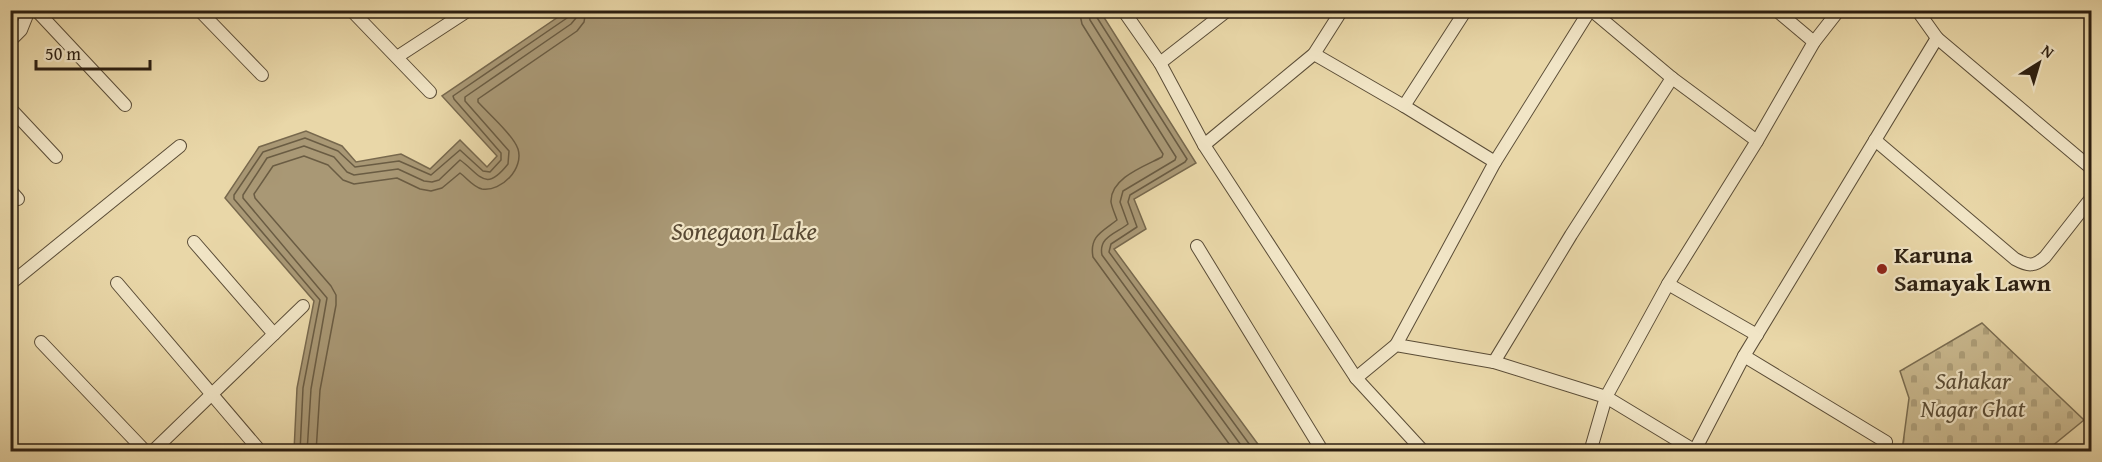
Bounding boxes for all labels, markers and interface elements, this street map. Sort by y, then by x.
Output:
scale bar [36,33,150,71]
north arrow [2009,33,2069,93]
text: N [2037,38,2060,64]
text: 50 m [45,40,81,67]
water label: Sonegaon Lake [671,211,817,250]
place label: Karuna Samayak Lawn [1894,237,2051,300]
marker: Karuna Samayak Lawn [1875,262,1889,276]
park label: Sahakar Nagar Ghat [1920,363,2026,426]

